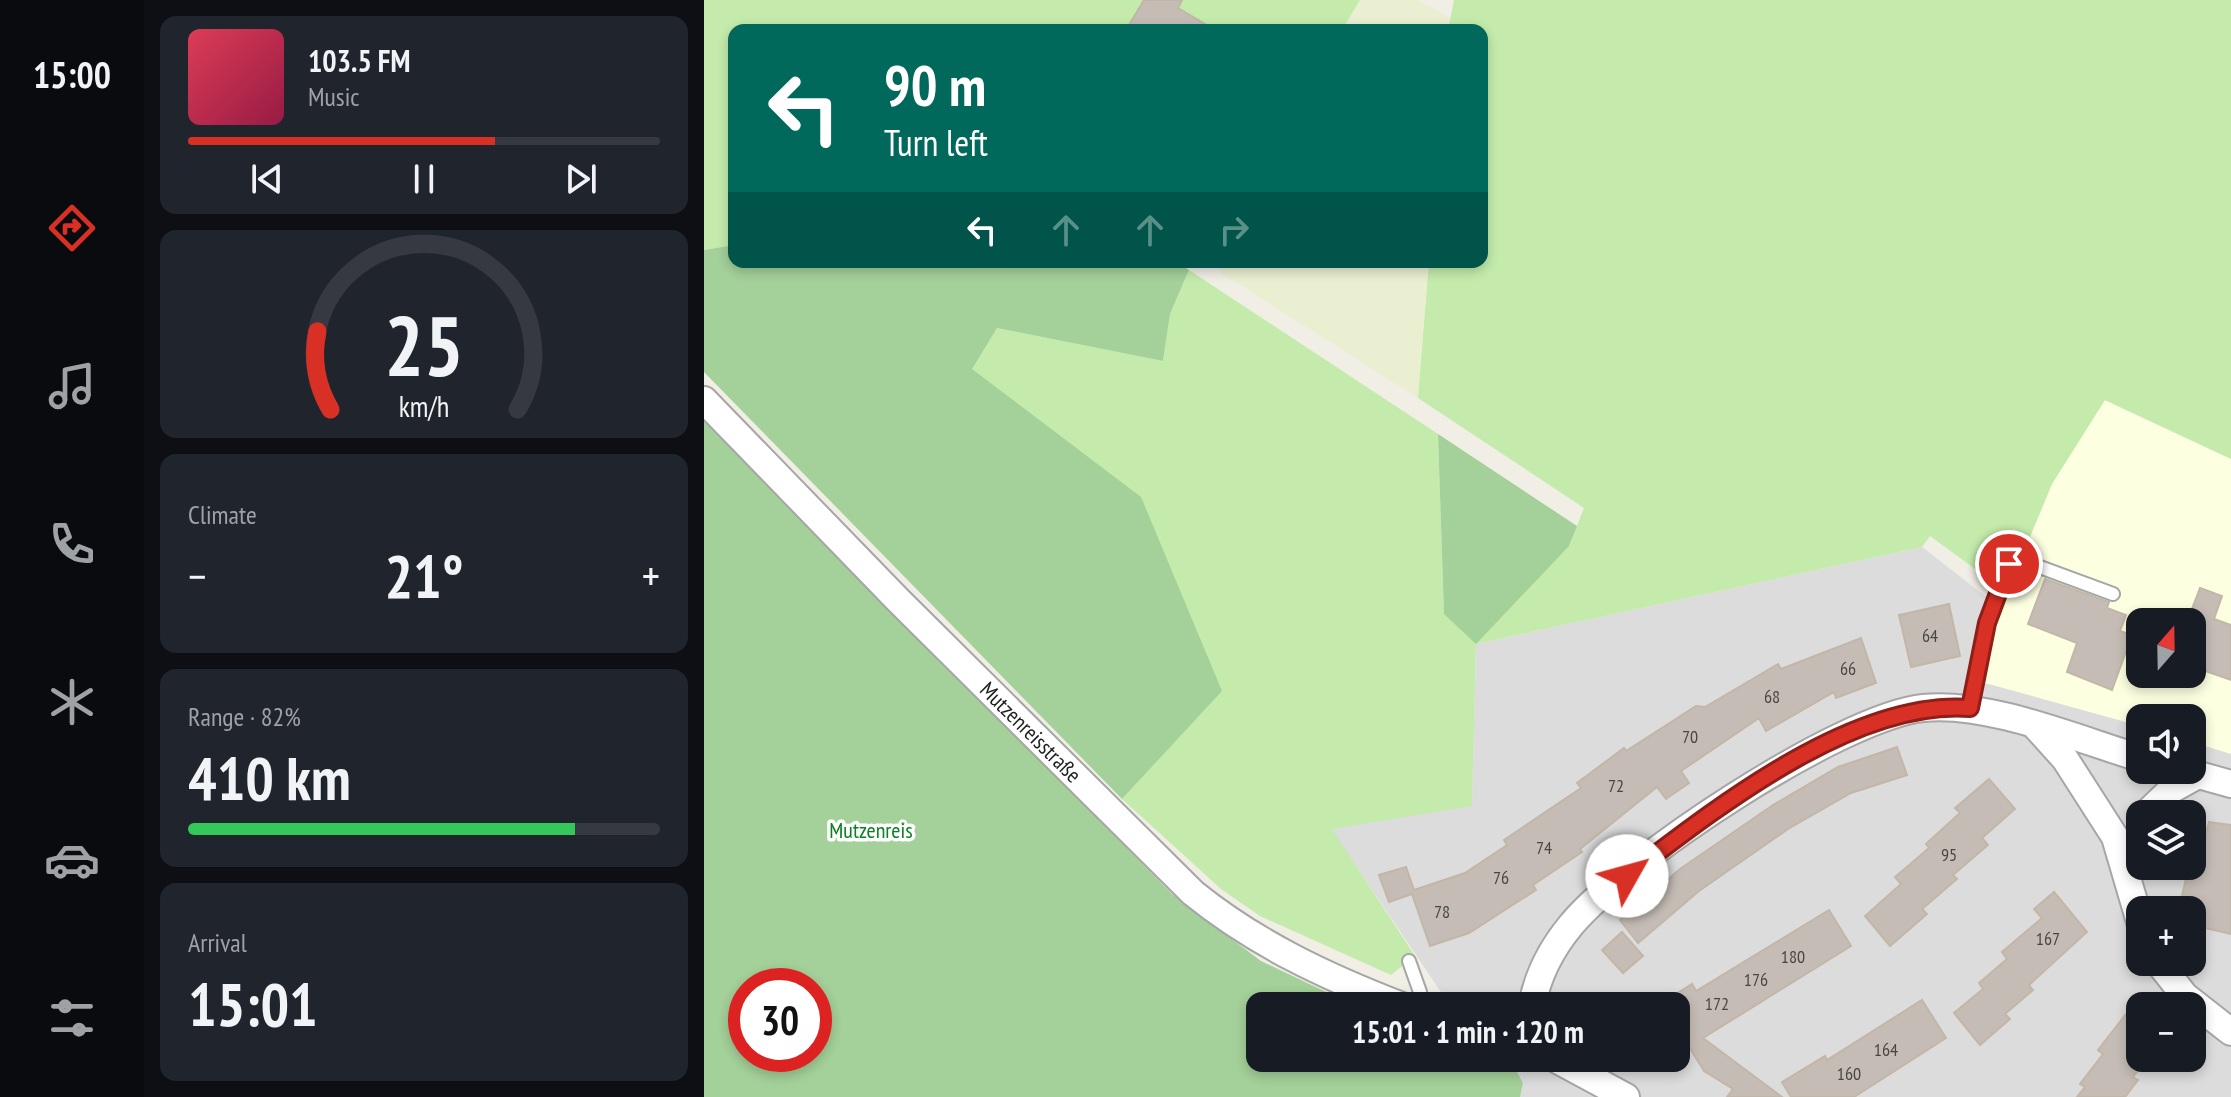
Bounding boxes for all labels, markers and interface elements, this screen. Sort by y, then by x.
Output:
text: 103.5 FM [308,41,410,80]
text: 90 m [884,49,986,121]
text: 15:00 [33,51,111,98]
icon: left [752,56,856,160]
text: Music [308,80,360,113]
text: Turn left [884,119,988,166]
icon: previous [245,157,289,201]
icon: pause [402,157,446,201]
icon: next [559,157,603,201]
icon: directions [44,200,100,256]
icon: left [960,208,1004,252]
icon: ahead [1044,208,1088,252]
icon: ahead [1128,208,1172,252]
icon: right [1212,208,1256,252]
text: 25 [384,291,464,399]
icon: music [44,358,100,414]
text: km/h [399,388,449,425]
text: Climate [188,498,257,531]
icon: phone [44,516,100,572]
pin [1975,530,2043,598]
text: 21° [384,537,464,615]
icon: arrive [1987,542,2031,586]
text: − [188,547,206,604]
text: + [642,547,660,604]
north arrow [2126,608,2206,688]
map controls [2126,608,2206,1072]
house number: 64 [1922,624,1938,647]
house number: 66 [1840,657,1856,680]
icon: climate [44,674,100,730]
street label: Mutzenreisstraße [974,676,1087,788]
house number: 68 [1764,685,1780,708]
text: Range · 82% [188,700,301,733]
button: sound [2126,704,2206,784]
house number: 70 [1682,725,1698,748]
text: 410 km [188,739,351,817]
house number: 72 [1608,774,1624,797]
button: layers [2126,800,2206,880]
park label: Mutzenreis [829,816,913,844]
icon: car [44,832,100,888]
position arrow [1585,834,1669,918]
house number: 74 [1536,836,1552,859]
house number: 95 [1941,843,1957,866]
house number: 76 [1493,866,1509,889]
button: + [2126,896,2206,976]
house number: 78 [1434,900,1450,923]
text: Arrival [188,926,247,959]
house number: 167 [2036,927,2060,950]
house number: 180 [1781,945,1805,968]
text: 15:01 [188,965,318,1043]
speed limit sign: 30 [728,968,832,1072]
house number: 176 [1744,968,1768,991]
icon: filters [44,990,100,1046]
house number: 172 [1705,992,1729,1015]
button: − [2126,992,2206,1072]
text: 15:01 · 1 min · 120 m [1352,1012,1584,1051]
house number: 164 [1874,1038,1898,1061]
house number: 160 [1837,1062,1861,1085]

